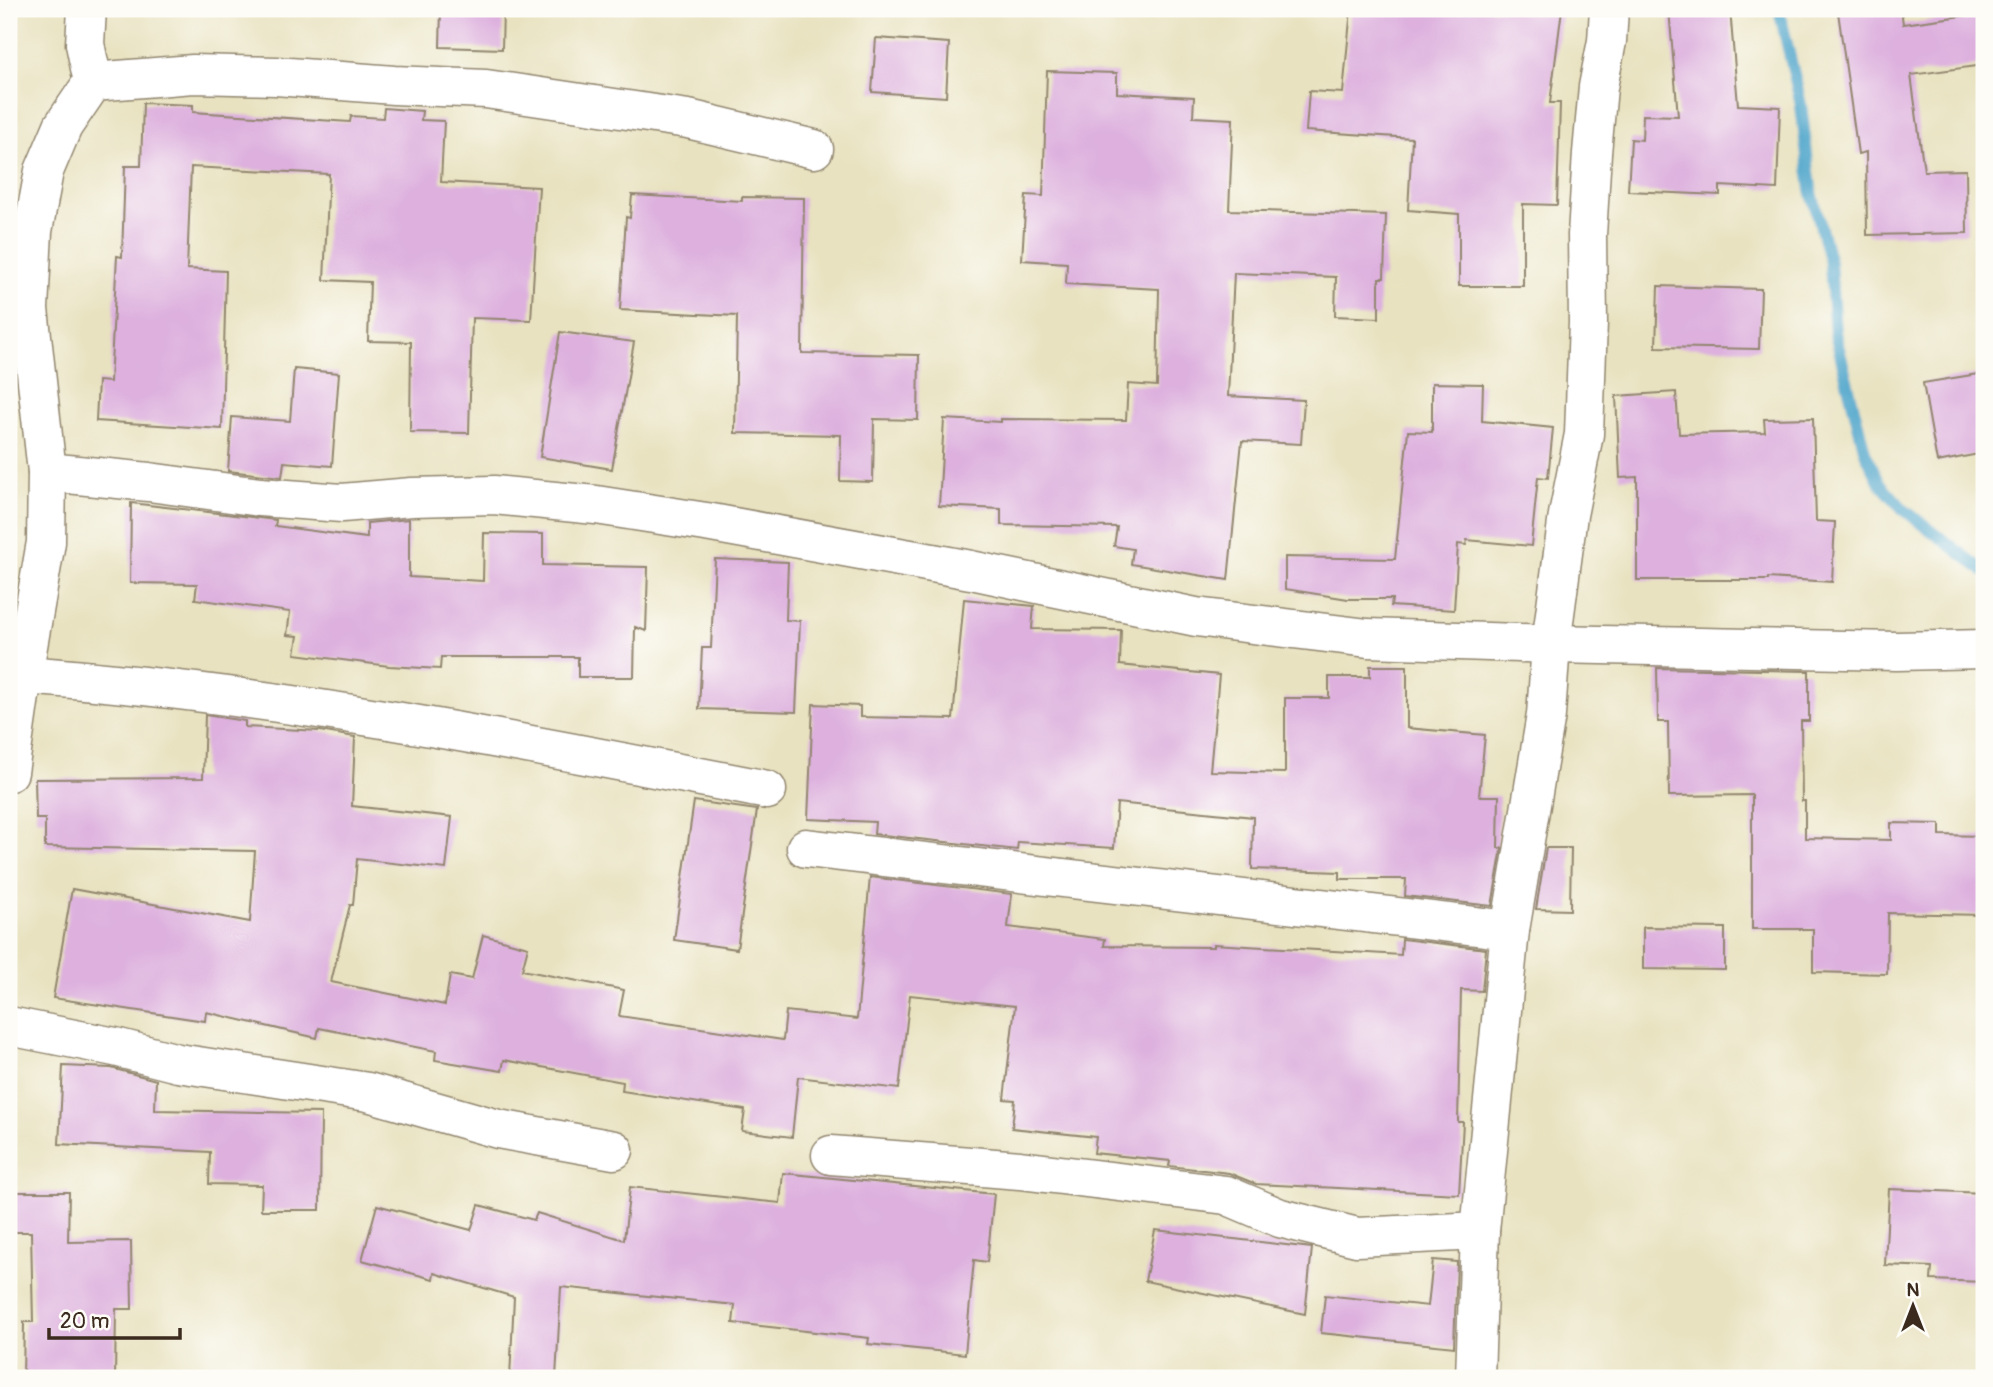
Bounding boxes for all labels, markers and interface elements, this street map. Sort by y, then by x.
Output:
north arrow [1878,1272,1948,1342]
text: N [1907,1278,1920,1302]
scale bar [49,1296,180,1340]
text: 20 m [60,1308,109,1335]

